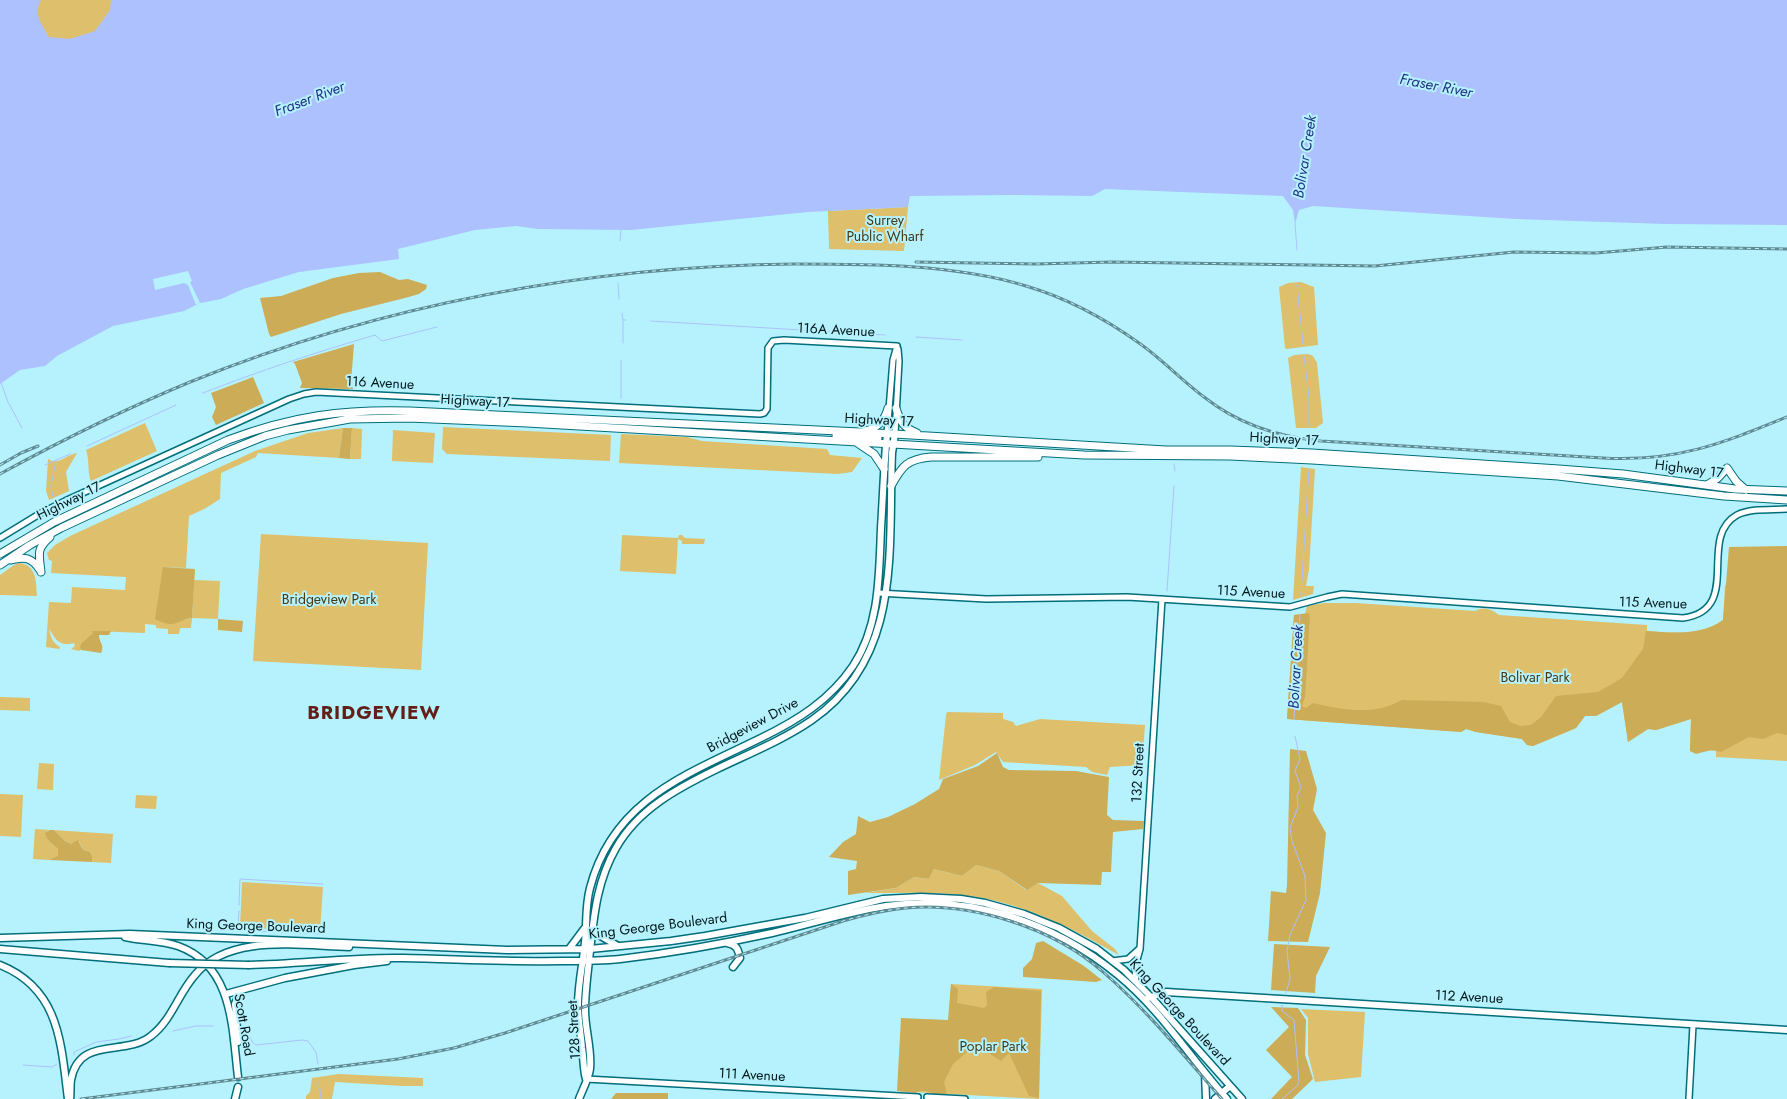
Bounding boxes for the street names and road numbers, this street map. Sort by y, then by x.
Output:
street label: 116A Avenue [797,321,875,341]
street label: 116 Avenue [345,374,415,394]
street label: Highway 17 [440,392,510,412]
street label: Highway 17 [844,411,914,431]
street label: Highway 17 [1249,430,1319,450]
street label: Highway 17 [1654,457,1724,483]
street label: Highway 17 [34,479,104,525]
street label: 115 Avenue [1216,583,1286,603]
street label: 115 Avenue [1619,594,1687,614]
street label: Bridgeview Drive [705,695,801,757]
street label: 132 Street [1129,743,1149,803]
street label: King George Boulevard [588,910,728,944]
street label: King George Boulevard [186,916,326,938]
street label: King George Boulevard [1125,956,1233,1070]
street label: 112 Avenue [1434,988,1504,1008]
street label: Scott Road [229,992,257,1058]
street label: 128 Street [565,1000,585,1060]
street label: 111 Avenue [718,1066,786,1086]

